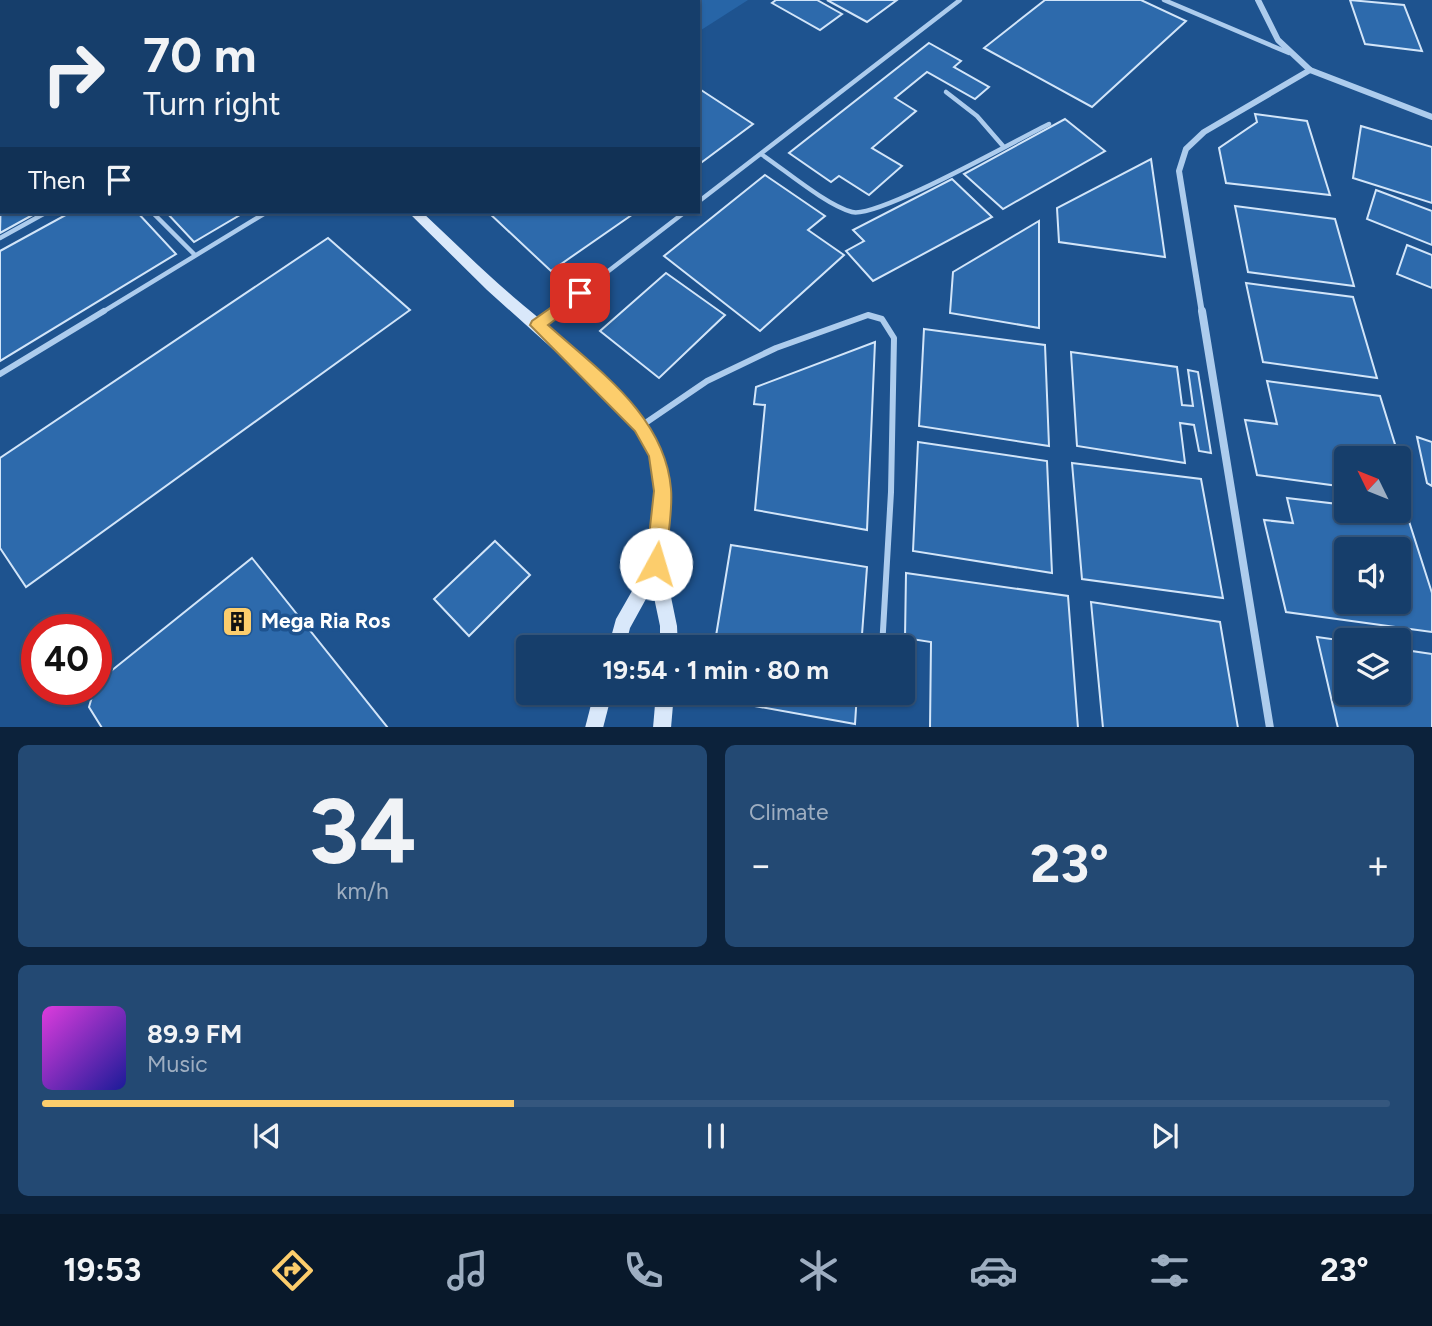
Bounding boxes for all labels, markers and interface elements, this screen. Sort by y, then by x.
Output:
text: 70 m [143,25,256,84]
icon: right [28,28,119,119]
text: Turn right [143,85,281,123]
icon: arrive [100,161,138,199]
text: Then [28,164,86,196]
pin [550,263,610,323]
icon: arrive [561,274,599,312]
north arrow [1334,446,1410,523]
map controls [1334,446,1411,705]
position arrow [619,527,693,601]
button: sound [1334,537,1411,614]
building icon: Mega Ria Ros [221,604,255,638]
place label: Mega Ria Ros [261,608,390,633]
speed limit sign: 40 [21,614,112,705]
button: layers [1334,628,1411,705]
text: 19:54 · 1 min · 80 m [602,654,829,686]
text: 34 [308,777,417,886]
text: Climate [749,798,828,826]
text: 23° [1030,833,1109,895]
text: − [749,842,773,888]
text: + [1366,842,1390,888]
text: km/h [336,877,389,905]
text: 89.9 FM [147,1018,242,1050]
text: Music [147,1050,208,1078]
icon: previous [248,1117,286,1155]
icon: pause [697,1117,735,1155]
icon: next [1146,1117,1184,1155]
icon: directions [268,1246,317,1295]
icon: music [443,1246,492,1295]
icon: phone [619,1246,668,1295]
icon: climate [794,1246,843,1295]
icon: car [969,1246,1018,1295]
icon: filters [1145,1246,1194,1295]
text: 19:53 [63,1251,141,1289]
text: 23° [1320,1251,1369,1289]

